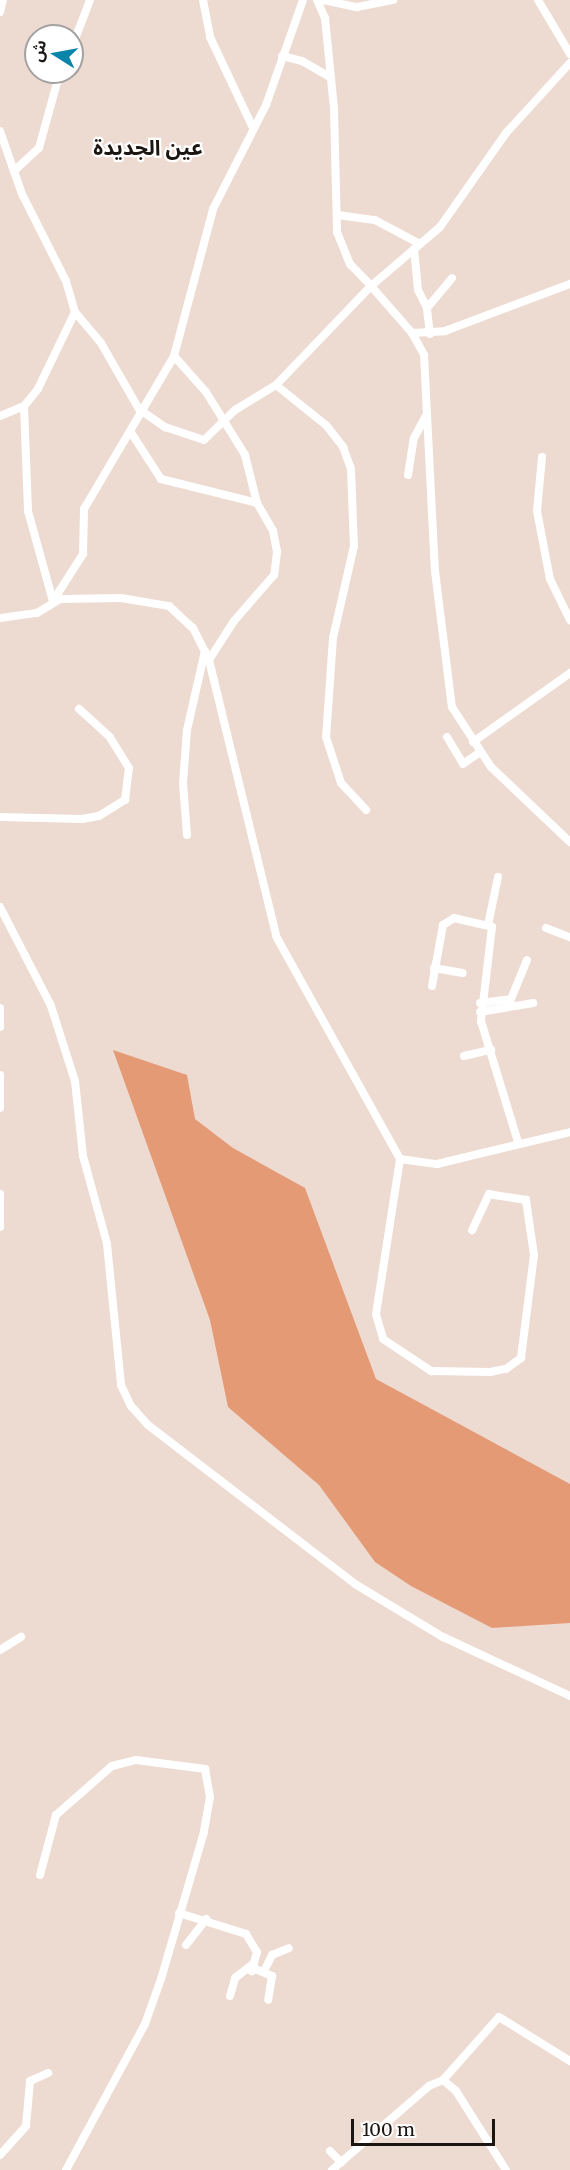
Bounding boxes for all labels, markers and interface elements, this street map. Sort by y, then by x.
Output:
north arrow [24,24,84,84]
text: ش [26,38,50,64]
district label: عين الجديدة [93,135,203,161]
scale bar [354,2107,498,2145]
text: 100 m [362,2118,415,2141]

